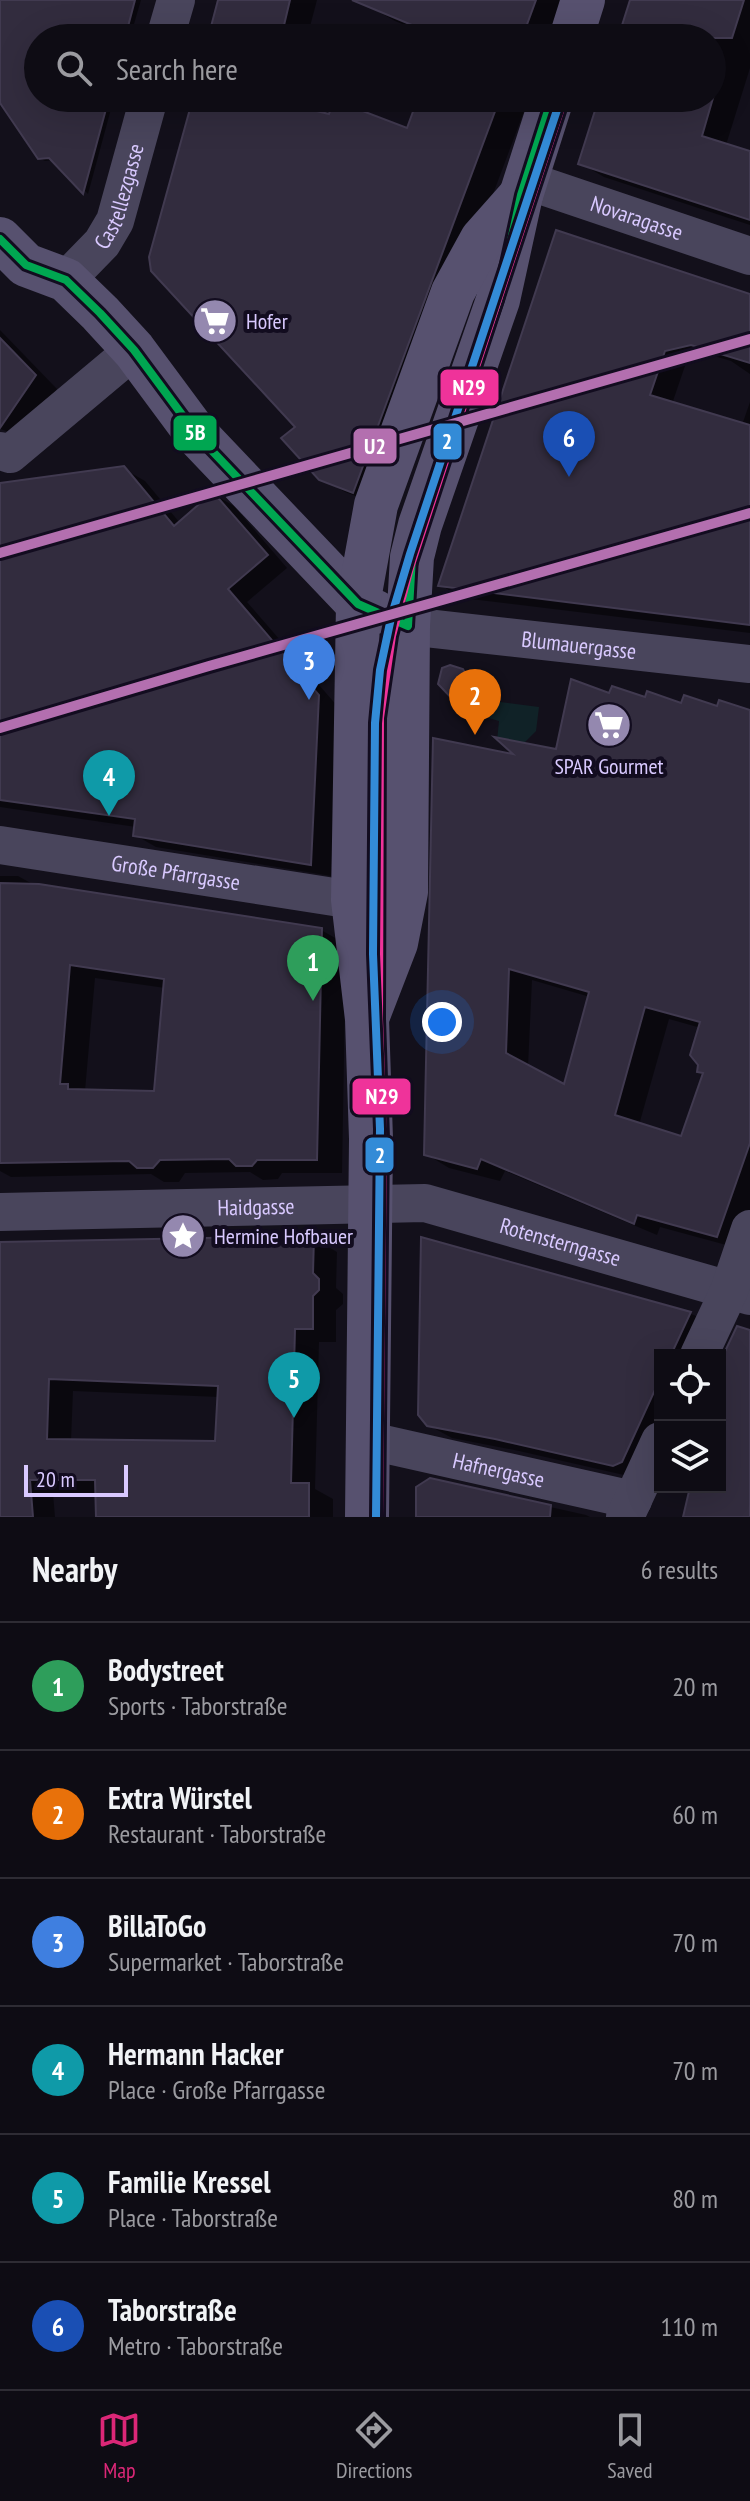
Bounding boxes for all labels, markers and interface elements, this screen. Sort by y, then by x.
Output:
search box [24,24,726,112]
icon: search [52,46,96,90]
text: Search here [116,49,238,88]
street label: Castellezgasse [88,140,150,254]
street label: Novaragasse [587,189,687,246]
supermarket icon: Hofer [191,297,239,345]
place label: Hofer [246,307,288,335]
line badge: N29 [439,368,500,407]
text: N29 [453,373,485,401]
pin: 6 [543,411,595,477]
line badge: 5B [172,414,218,452]
text: 5B [184,418,206,446]
line badge: 2 [432,422,463,461]
line badge: U2 [352,427,398,465]
text: 2 [442,427,452,455]
text: U2 [364,432,386,460]
street label: Blumauergasse [520,625,638,665]
pin: 3 [283,634,335,700]
pin: 2 [449,669,501,735]
supermarket icon: SPAR Gourmet [585,701,633,749]
pin: 4 [83,750,135,816]
place label: SPAR Gourmet [554,752,664,780]
street label: Große Pfarrgasse [110,849,242,896]
pin: 1 [287,935,339,1001]
your location [422,1002,462,1042]
line badge: N29 [351,1077,412,1116]
text: N29 [366,1082,398,1110]
line badge: 2 [364,1136,395,1174]
text: 2 [375,1141,385,1169]
street label: Haidgasse [217,1192,295,1221]
street label: Rotensterngasse [497,1211,624,1272]
place icon: Hermine Hofbauer [159,1212,207,1260]
place label: Hermine Hofbauer [214,1222,353,1250]
map controls [654,1349,726,1493]
button: locate [654,1349,726,1421]
pin: 5 [268,1352,320,1418]
button: layers [654,1421,726,1493]
street label: Hafnergasse [450,1446,547,1494]
scale bar [24,1461,128,1497]
text: 20 m [36,1465,75,1493]
text: Nearby [32,1547,117,1591]
text: 6 results [641,1553,718,1586]
text: Bodystreet [108,1650,224,1689]
text: 1 [52,1670,64,1703]
text: 20 m [672,1670,718,1703]
text: Sports · Taborstraße [108,1689,288,1722]
text: Extra Würstel [108,1778,252,1817]
text: 2 [52,1798,64,1831]
text: 60 m [672,1798,718,1831]
text: Restaurant · Taborstraße [108,1817,326,1850]
text: BillaToGo [108,1906,206,1945]
text: 3 [52,1926,64,1959]
text: 70 m [672,1926,718,1959]
text: Supermarket · Taborstraße [108,1945,344,1978]
text: Hermann Hacker [108,2034,284,2073]
text: 4 [52,2054,64,2087]
text: 70 m [672,2054,718,2087]
text: Place · Große Pfarrgasse [108,2073,325,2106]
text: Familie Kressel [108,2162,271,2201]
text: 5 [52,2182,64,2215]
text: 80 m [672,2182,718,2215]
text: Place · Taborstraße [108,2201,278,2234]
text: Taborstraße [108,2290,237,2329]
text: 6 [52,2310,64,2343]
text: 110 m [660,2310,718,2343]
text: Metro · Taborstraße [108,2329,283,2362]
tab: Map [97,2408,141,2484]
tab: Directions [336,2408,413,2484]
tab: Saved [607,2408,653,2484]

